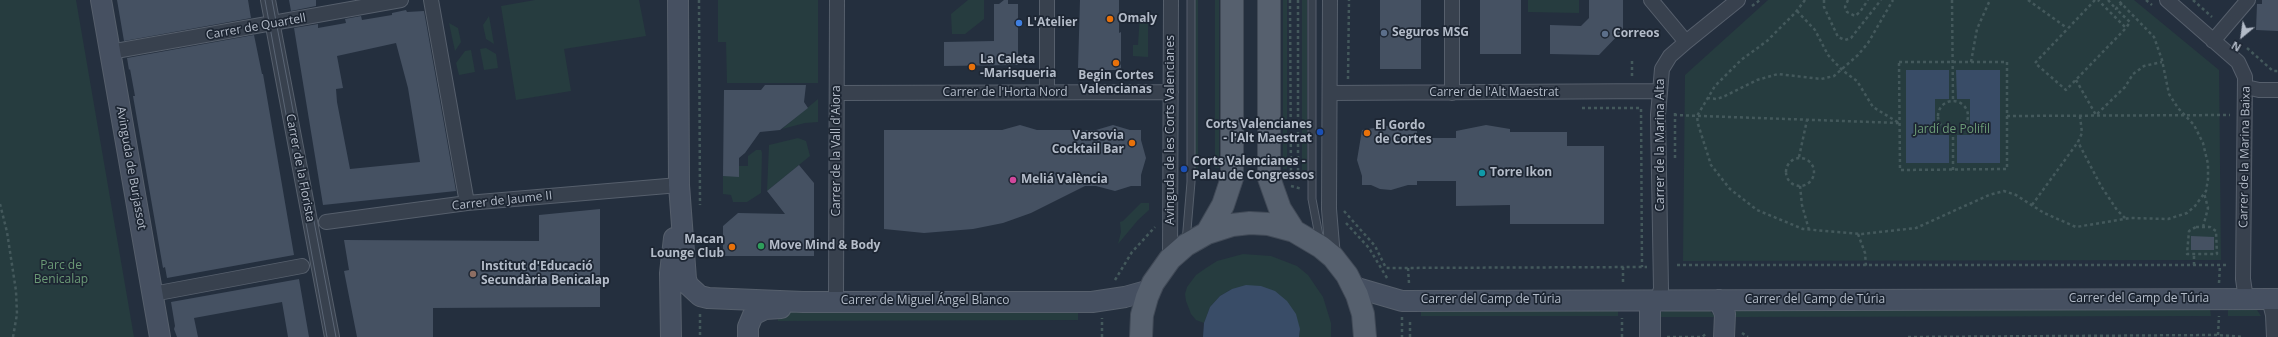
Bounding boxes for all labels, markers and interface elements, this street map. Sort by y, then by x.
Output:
street label: Carrer de Quartell [205,11,307,43]
place label: Omaly [1118,12,1157,26]
marker: Omaly [1105,14,1115,24]
place label: L'Atelier [1027,16,1077,30]
north arrow [2222,16,2262,56]
marker: L'Atelier [1014,18,1024,28]
place label: Seguros MSG [1392,26,1469,40]
place label: Correos [1613,27,1659,41]
marker: Seguros MSG [1379,28,1389,38]
marker: Correos [1600,29,1610,39]
street label: Avinguda de les Corts Valencianes [1164,35,1178,225]
text: N [2228,38,2243,56]
place label: La Caleta -Marisqueria [980,53,1056,81]
marker: Begin Cortes Valencianas [1111,58,1121,68]
marker: La Caleta -Marisqueria [967,62,977,72]
place label: Begin Cortes Valencianas [1078,69,1154,97]
street label: Carrer de la Marina Alta [1654,79,1668,211]
street label: Carrer de la Vall d'Aiora [830,85,844,217]
street label: Carrer de l'Horta Nord [942,86,1068,100]
street label: Carrer de l'Alt Maestrat [1429,86,1559,100]
street label: Carrer de la Marina Baixa [2237,86,2253,228]
street label: Avinguda de Burjassot [113,105,149,231]
street label: Carrer de la Florista [282,113,318,223]
place label: Corts Valencianes - l'Alt Maestrat [1205,118,1312,146]
place label: El Gordo de Cortes [1375,119,1432,147]
park label: Jardí de Polifil [1914,123,1990,137]
marker: Corts Valencianes - l'Alt Maestrat [1315,127,1325,137]
marker: El Gordo de Cortes [1362,128,1372,138]
place label: Varsovia Cocktail Bar [1052,129,1124,157]
marker: Varsovia Cocktail Bar [1127,138,1137,148]
place label: Corts Valencianes - Palau de Congressos [1192,155,1314,183]
marker: Corts Valencianes - Palau de Congressos [1179,164,1189,174]
place label: Torre Ikon [1490,166,1552,180]
marker: Torre Ikon [1477,168,1487,178]
place label: Meliá València [1021,173,1108,187]
marker: Meliá València [1008,175,1018,185]
street label: Carrer de Jaume II [451,189,553,213]
place label: Macan Lounge Club [650,233,724,261]
place label: Move Mind & Body [769,239,880,253]
marker: Move Mind & Body [756,241,766,251]
marker: Macan Lounge Club [727,242,737,252]
park label: Parc de Benicalap [34,259,88,287]
place label: Institut d'Educació Secundària Benicalap [481,260,610,288]
marker: Institut d'Educació Secundària Benicalap [468,269,478,279]
street label: Carrer del Camp de Túria [2069,292,2209,306]
street label: Carrer del Camp de Túria [1421,293,1561,307]
street label: Carrer del Camp de Túria [1745,293,1885,307]
street label: Carrer de Miguel Ángel Blanco [841,294,1009,308]

